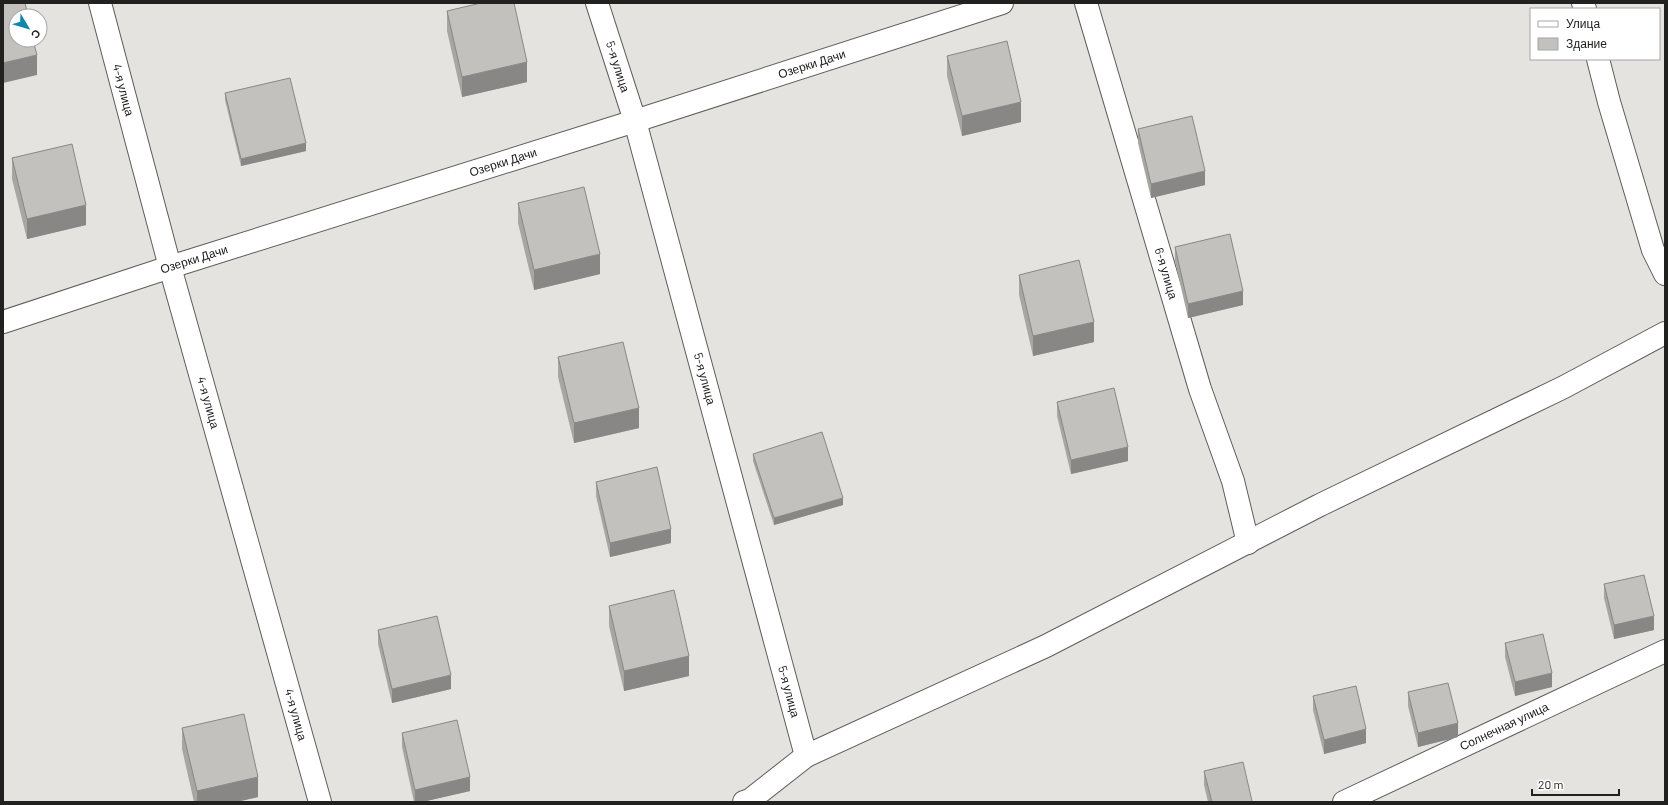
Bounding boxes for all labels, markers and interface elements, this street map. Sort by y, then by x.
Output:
north arrow [8,8,48,48]
legend [1530,8,1660,60]
text: Улица [1566,16,1600,31]
text: С [29,27,44,42]
text: Здание [1566,36,1607,51]
street label: 5-я улица [604,39,633,94]
street label: Озерки Дачи [776,46,847,81]
street label: 4-я улица [110,62,138,118]
street label: Озерки Дачи [467,144,538,179]
street label: Озерки Дачи [158,241,229,276]
street label: 6-я улица [1153,246,1181,301]
street label: 5-я улица [692,351,719,406]
street label: 4-я улица [195,375,223,430]
street label: 5-я улица [776,664,803,719]
street label: 4-я улица [283,687,310,742]
street label: Солнечная улица [1457,699,1551,753]
scale bar [1532,771,1619,797]
text: 20 m [1538,777,1564,791]

